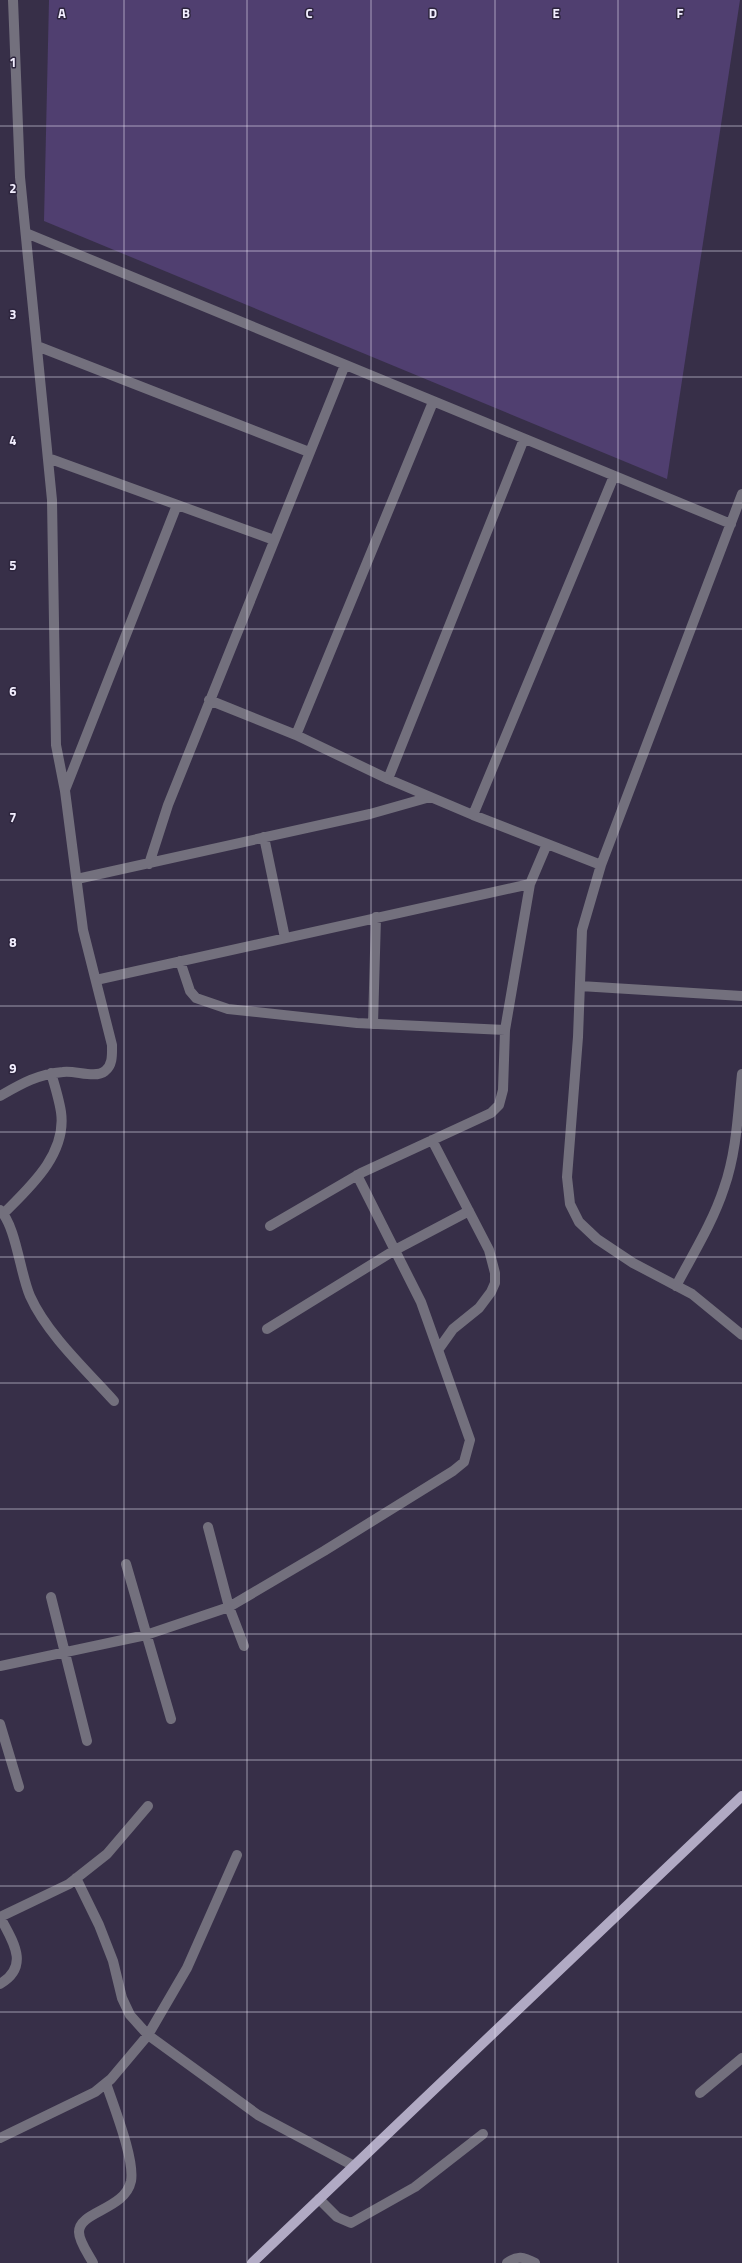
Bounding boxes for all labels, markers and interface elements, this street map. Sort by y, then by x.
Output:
text: A [58,3,66,23]
text: B [182,3,190,23]
text: C [305,3,313,23]
text: D [429,3,437,23]
text: E [552,3,560,23]
text: F [677,3,684,23]
text: 1 [9,52,17,72]
text: 2 [9,178,17,198]
text: 3 [9,304,17,324]
text: 4 [9,430,17,450]
text: 5 [9,555,17,575]
text: 6 [9,681,17,701]
text: 7 [9,807,17,827]
text: 8 [9,932,17,952]
text: 9 [9,1058,17,1078]

